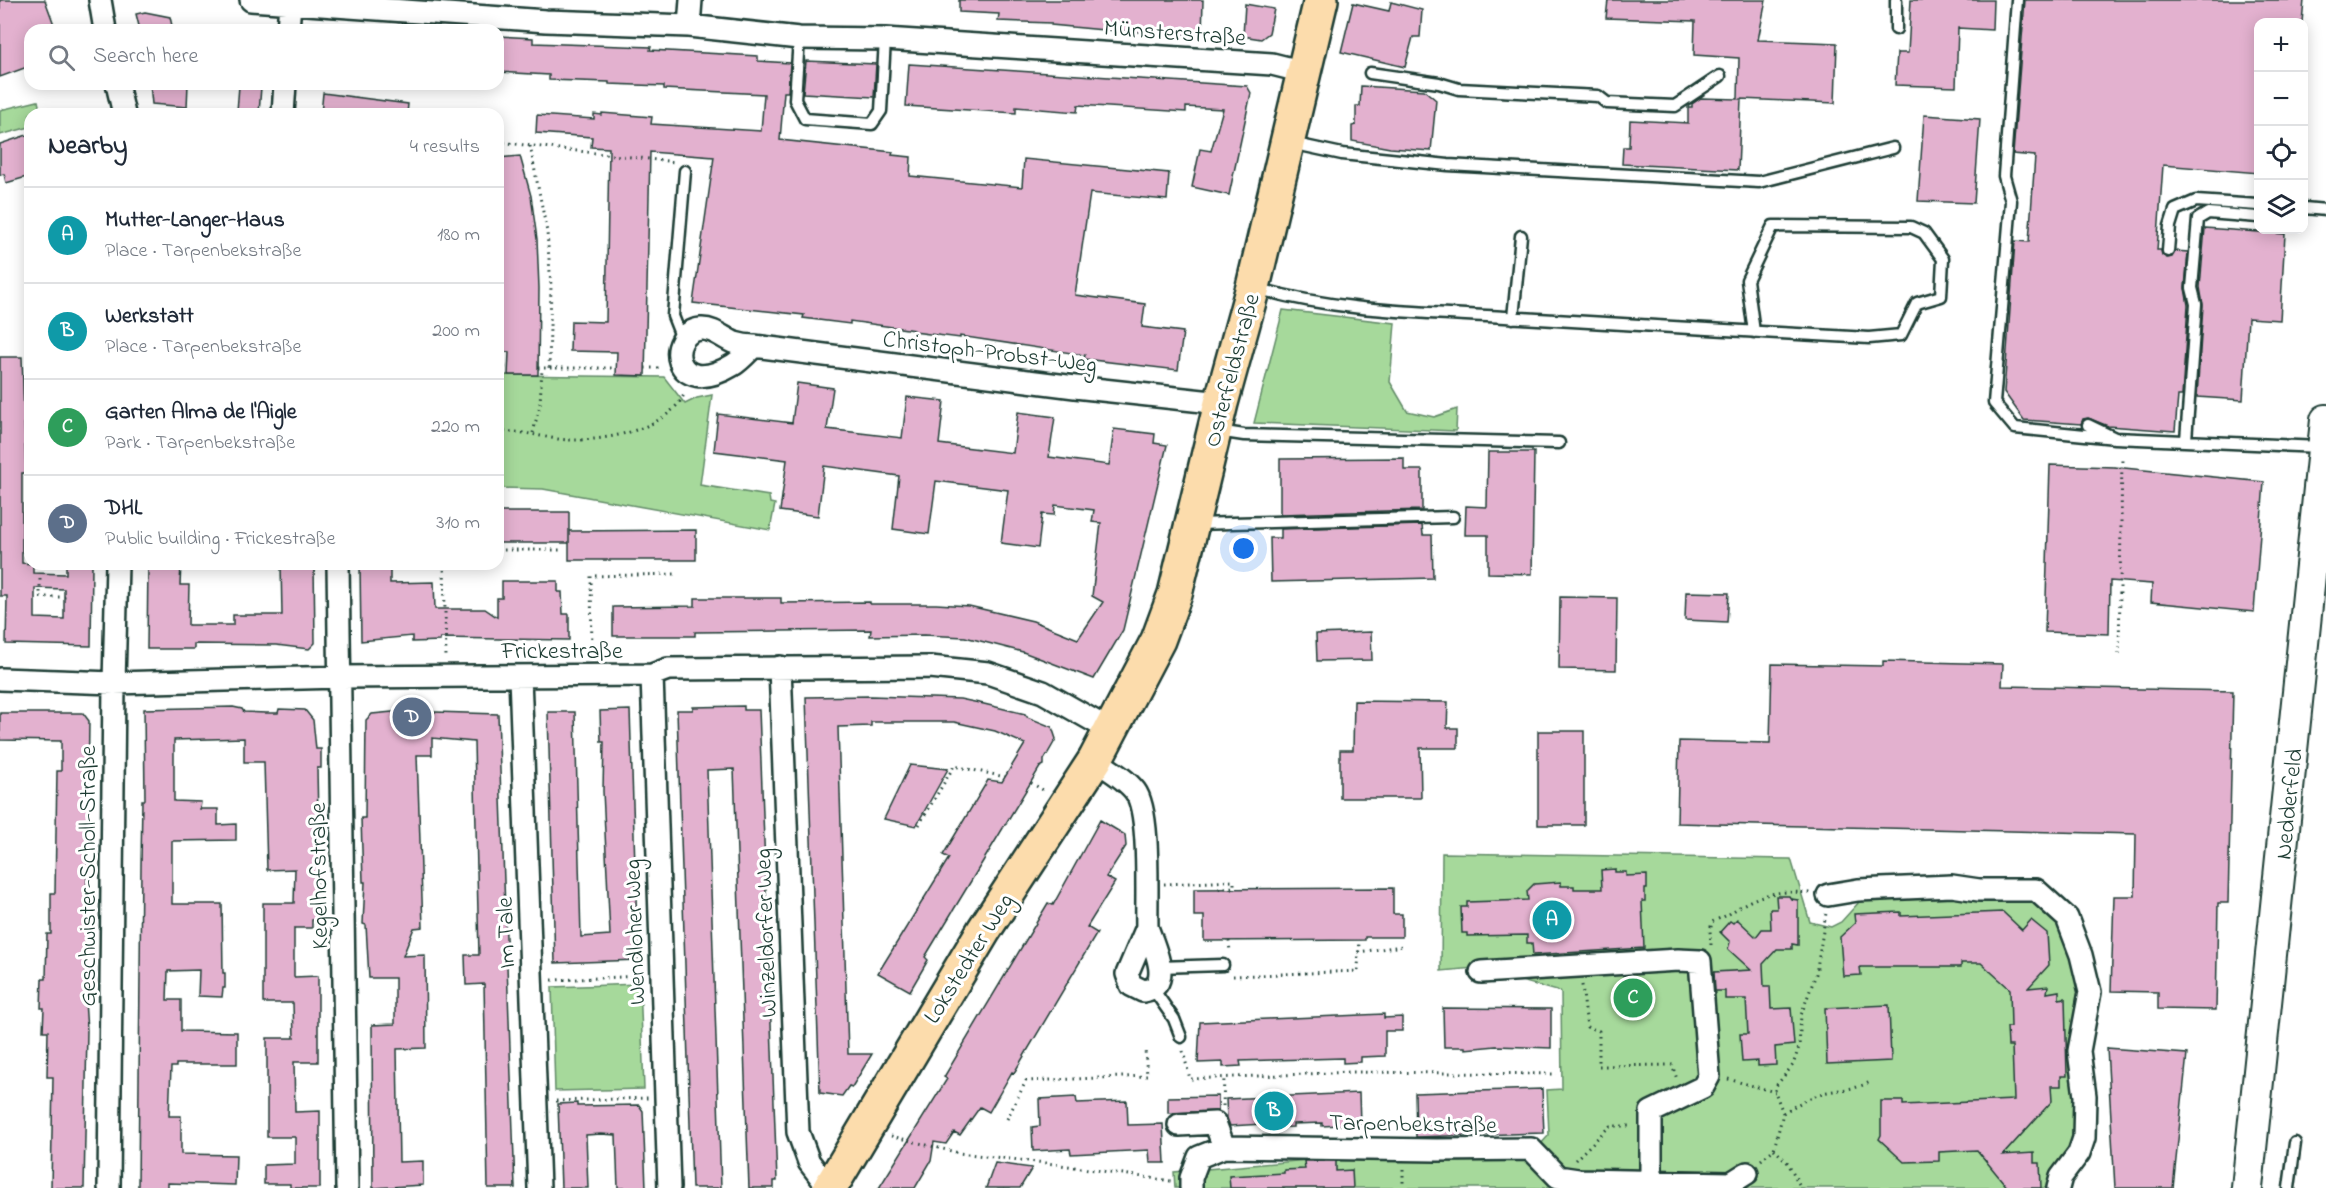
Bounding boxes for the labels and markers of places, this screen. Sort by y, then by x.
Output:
pin: D [392,694,432,740]
pin: A [1532,898,1572,942]
pin: C [1614,976,1652,1020]
pin: B [1254,1088,1294,1134]

